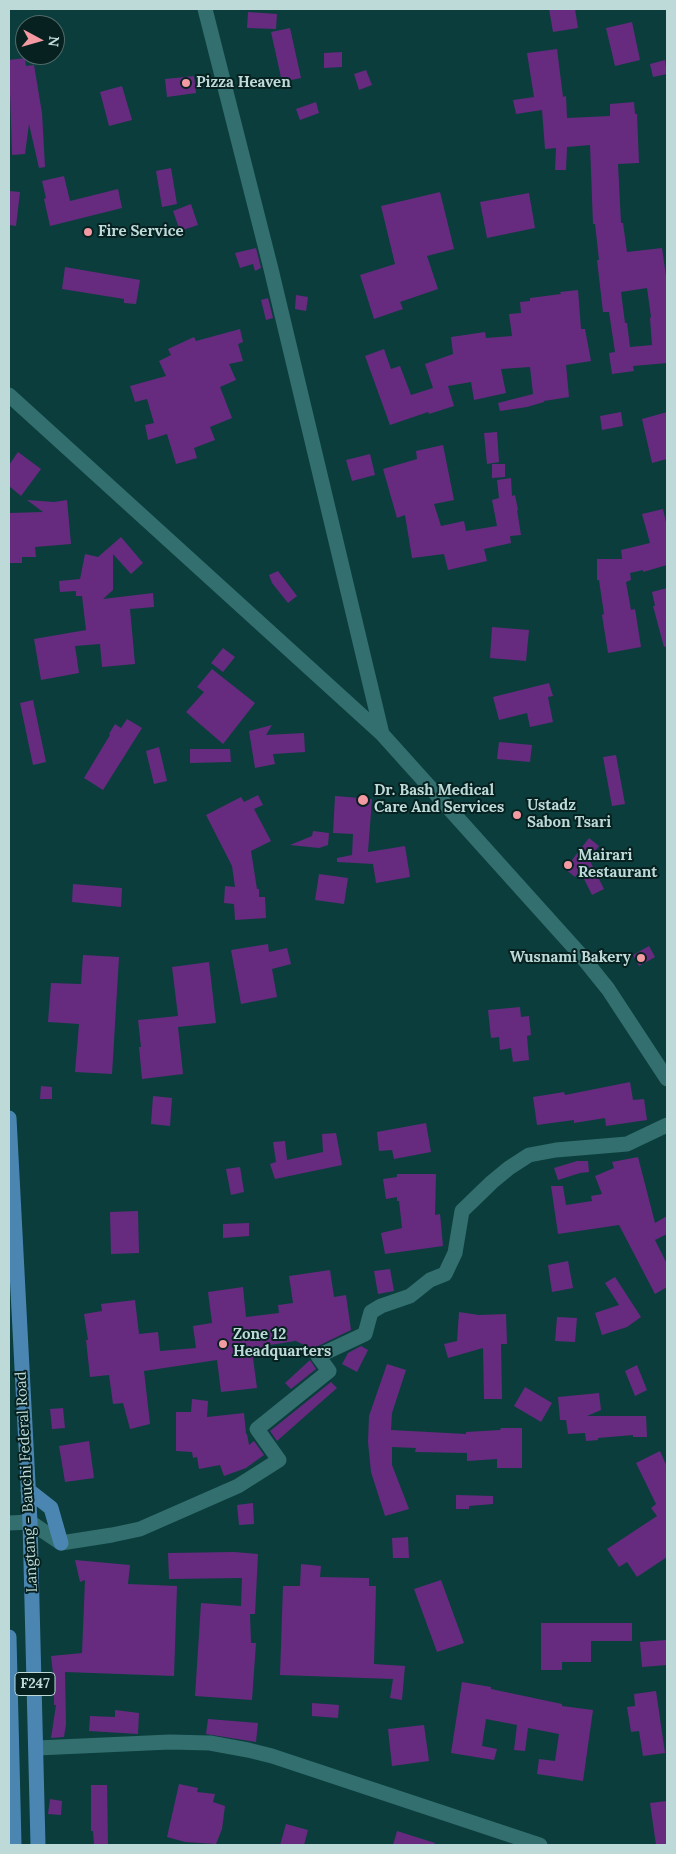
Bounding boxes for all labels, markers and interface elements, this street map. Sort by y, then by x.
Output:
north arrow [15,15,65,65]
text: N [44,35,63,48]
place label: Pizza Heaven [196,74,291,92]
marker: Pizza Heaven [180,77,192,89]
place label: Fire Service [98,223,184,241]
marker: Fire Service [82,226,94,238]
place label: Dr. Bash Medical Care And Services [374,782,504,817]
marker: Dr. Bash Medical Care And Services [356,793,370,807]
place label: Ustadz Sabon Tsari [527,797,611,832]
marker: Ustadz Sabon Tsari [511,809,523,821]
place label: Mairari Restaurant [578,847,657,882]
marker: Mairari Restaurant [562,859,574,871]
place label: Wusnami Bakery [510,949,631,967]
marker: Wusnami Bakery [635,952,647,964]
place label: Zone 12 Headquarters [233,1326,331,1361]
marker: Zone 12 Headquarters [217,1338,229,1350]
street label: Langtang - Bauchi Federal Road [12,1371,42,1593]
road number: F247 [15,1672,55,1696]

